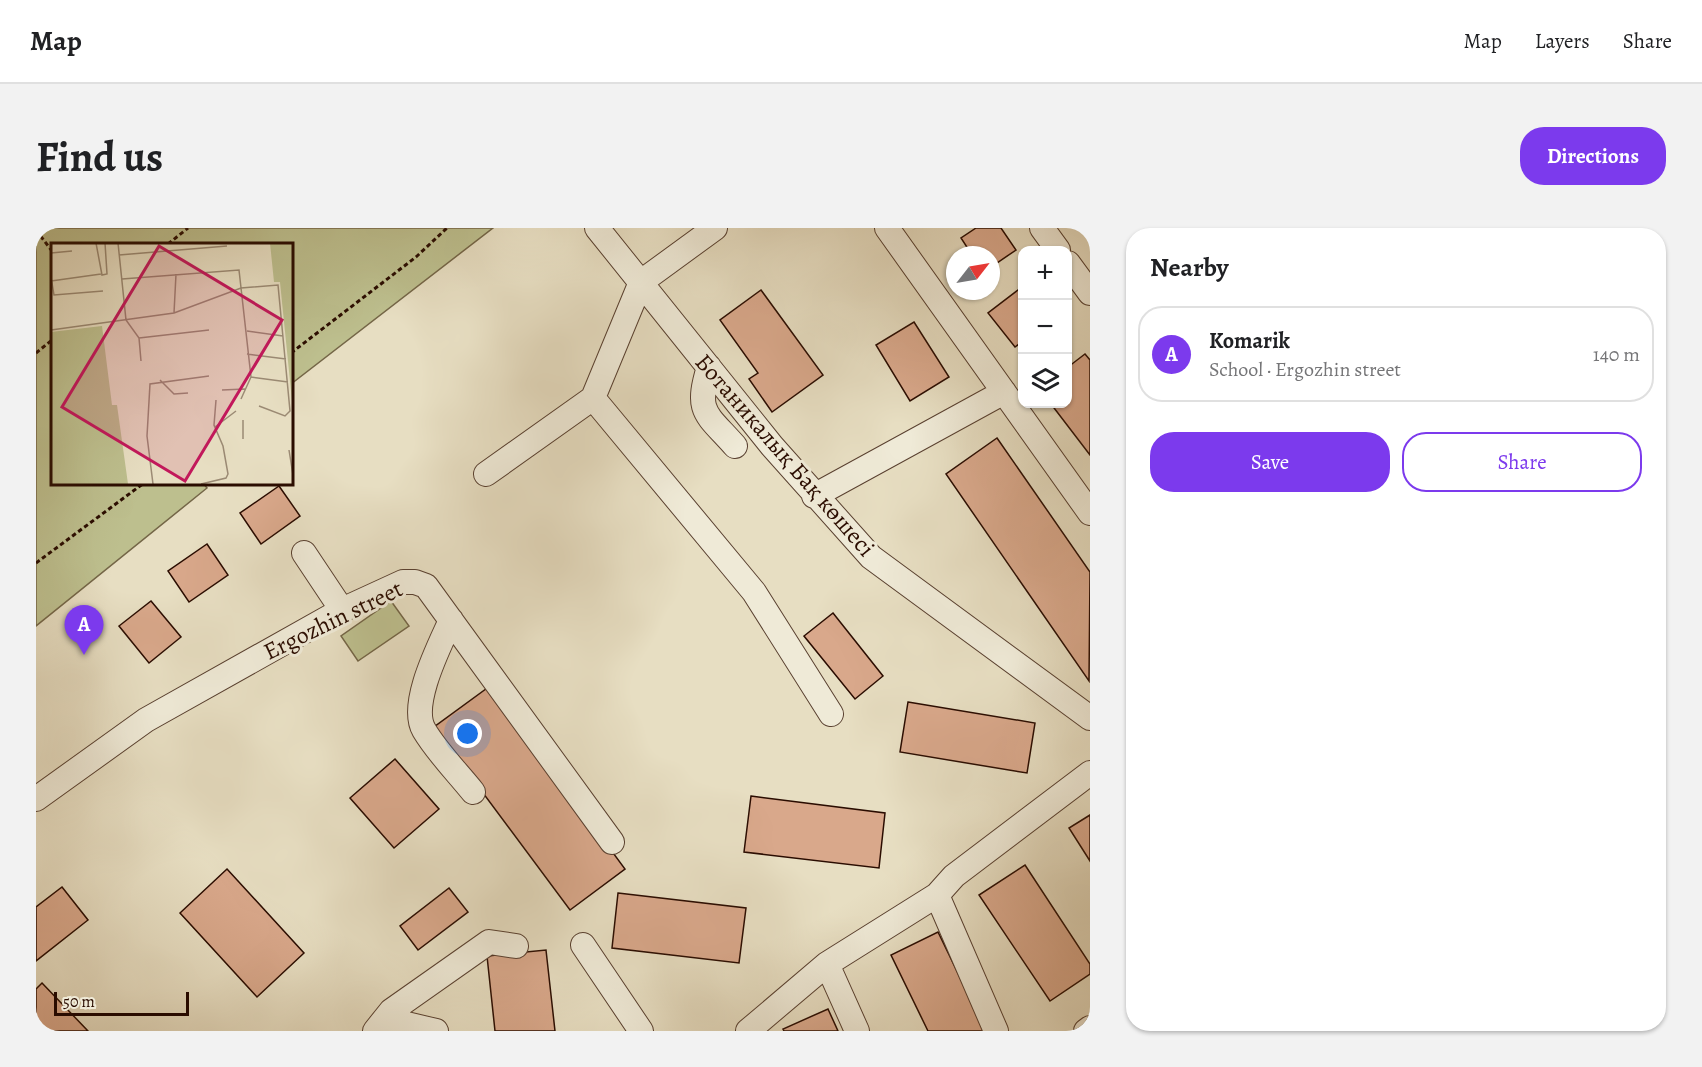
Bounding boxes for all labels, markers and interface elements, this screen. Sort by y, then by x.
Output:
text: Map [30,22,82,60]
text: Map [1463,27,1502,55]
text: Layers [1535,27,1590,55]
text: Share [1623,27,1672,55]
button: Directions [1520,127,1666,185]
text: Find us [36,128,163,185]
inset map [51,243,292,484]
north arrow [946,246,1000,300]
map controls [1018,246,1072,408]
button: + [1018,246,1072,300]
text: Nearby [1150,250,1229,285]
button: − [1018,300,1072,354]
text: Komarik [1209,326,1290,356]
text: A [1165,341,1178,368]
text: 140 m [1593,341,1640,368]
street label: Ботаникалық Бақ көшесі [688,347,882,563]
button: layers [1018,354,1072,408]
text: School · Ergozhin street [1209,356,1401,383]
button: Save [1150,432,1390,492]
button: Share [1402,432,1642,492]
street label: Ergozhin street [258,572,408,668]
pin: A [64,606,104,655]
your location [453,719,482,748]
scale bar [54,989,189,1016]
text: 50 m [63,991,95,1013]

